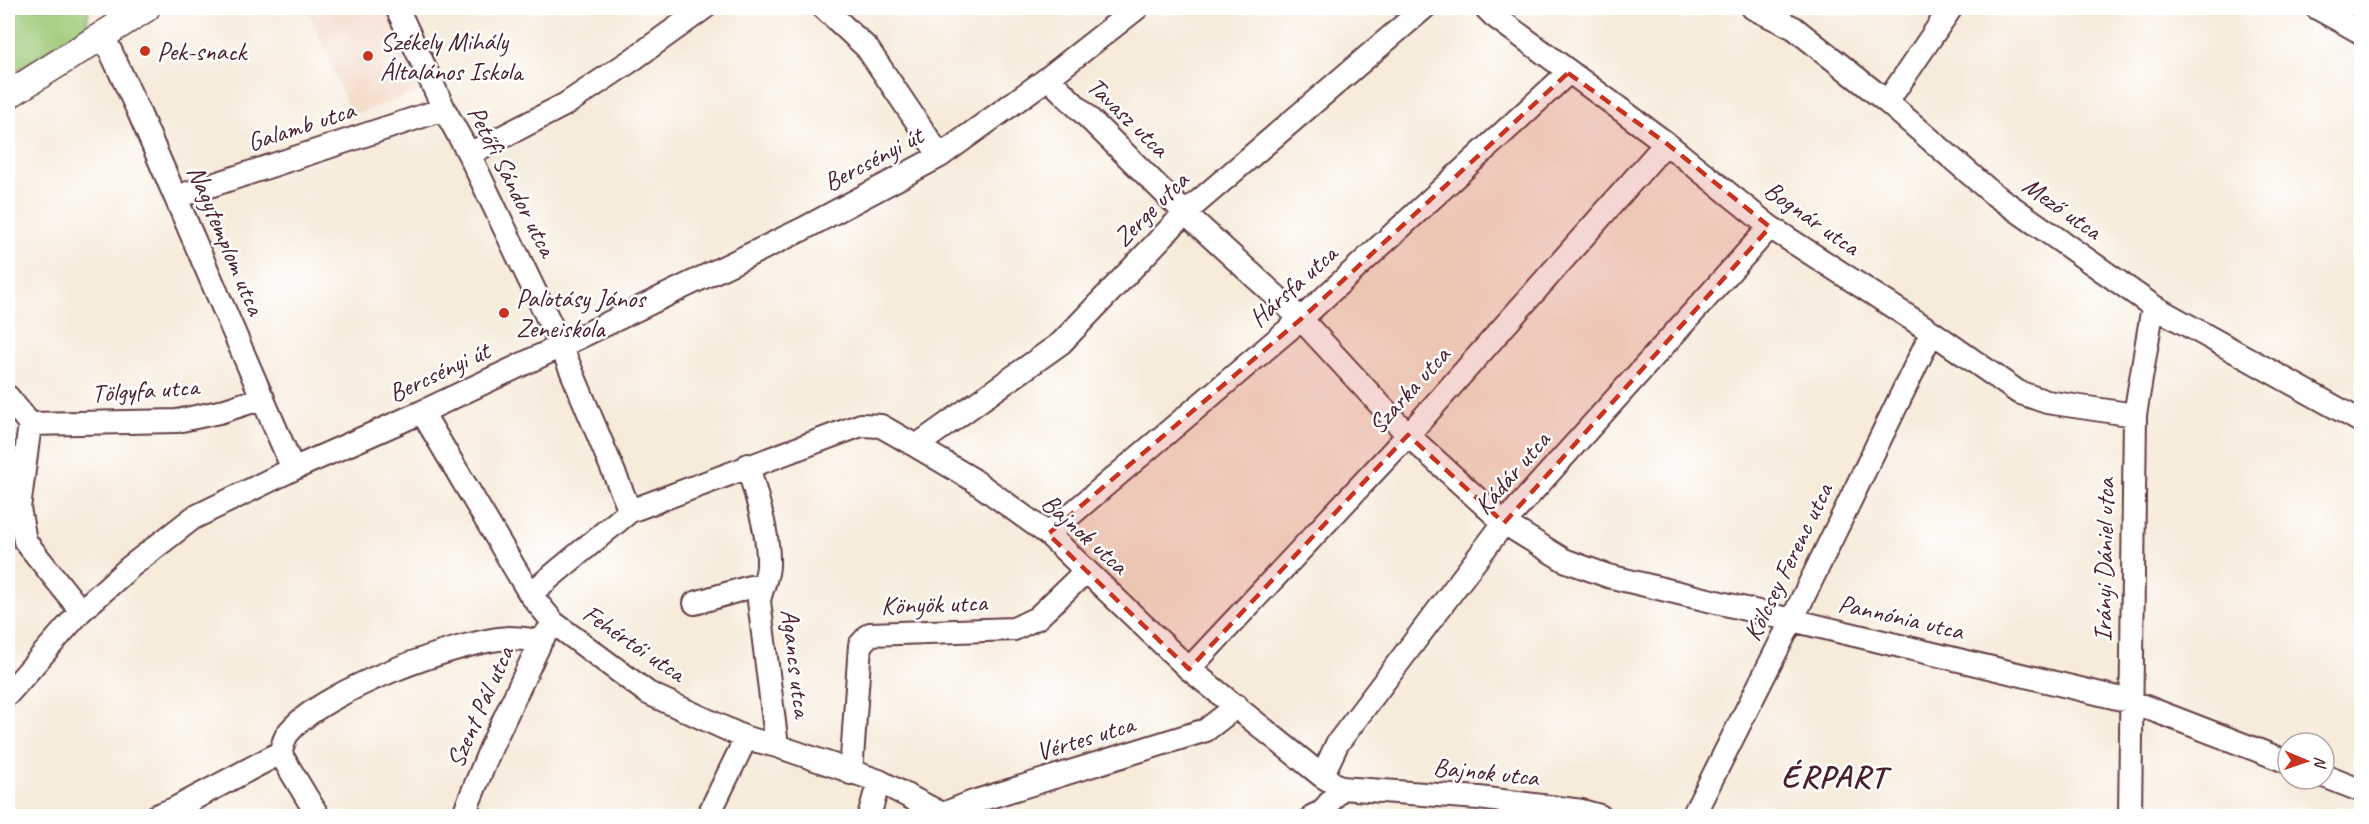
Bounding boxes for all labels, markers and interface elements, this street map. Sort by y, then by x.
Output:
place label: Székely Mihály Általános Iskola [380,25,525,88]
place label: Pek-snack [157,35,249,68]
marker: Pek-snack [138,44,152,58]
marker: Székely Mihály Általános Iskola [361,49,375,63]
street label: Tavasz utca [1080,70,1177,165]
street label: Galamb utca [243,93,360,159]
street label: Petőfi Sándor utca [460,100,565,264]
street label: Bercsényi út [818,118,930,199]
street label: Nagytemplom utca [180,160,273,321]
street label: Zerge utca [1106,163,1197,254]
street label: Mező utca [2016,169,2109,248]
street label: Bognár utca [1758,173,1867,264]
street label: Hársfa utca [1242,236,1346,334]
place label: Palotásy János Zeneiskola [516,282,647,345]
marker: Palotásy János Zeneiskola [497,306,511,320]
street label: Bercsényi út [383,333,497,410]
street label: Szarka utca [1361,338,1458,441]
street label: Tölgyfa utca [90,370,202,410]
street label: Kádár utca [1467,423,1558,522]
street label: Kölcsey Ferenc utca [1736,476,1841,646]
street label: Irányi Dániel utca [2086,476,2122,642]
street label: Bajnok utca [1035,486,1136,583]
street label: Könyök utca [880,586,989,622]
street label: Pannónia utca [1835,587,1968,648]
street label: Fehértói utca [576,597,694,691]
street label: Agancs utca [773,607,819,721]
street label: Szent Pál utca [439,640,522,773]
street label: Vértes utca [1032,707,1140,769]
north arrow [2276,731,2336,791]
street label: Bajnok utca [1432,750,1542,794]
district label: ÉRPART [1781,756,1893,797]
text: N [2310,756,2330,770]

